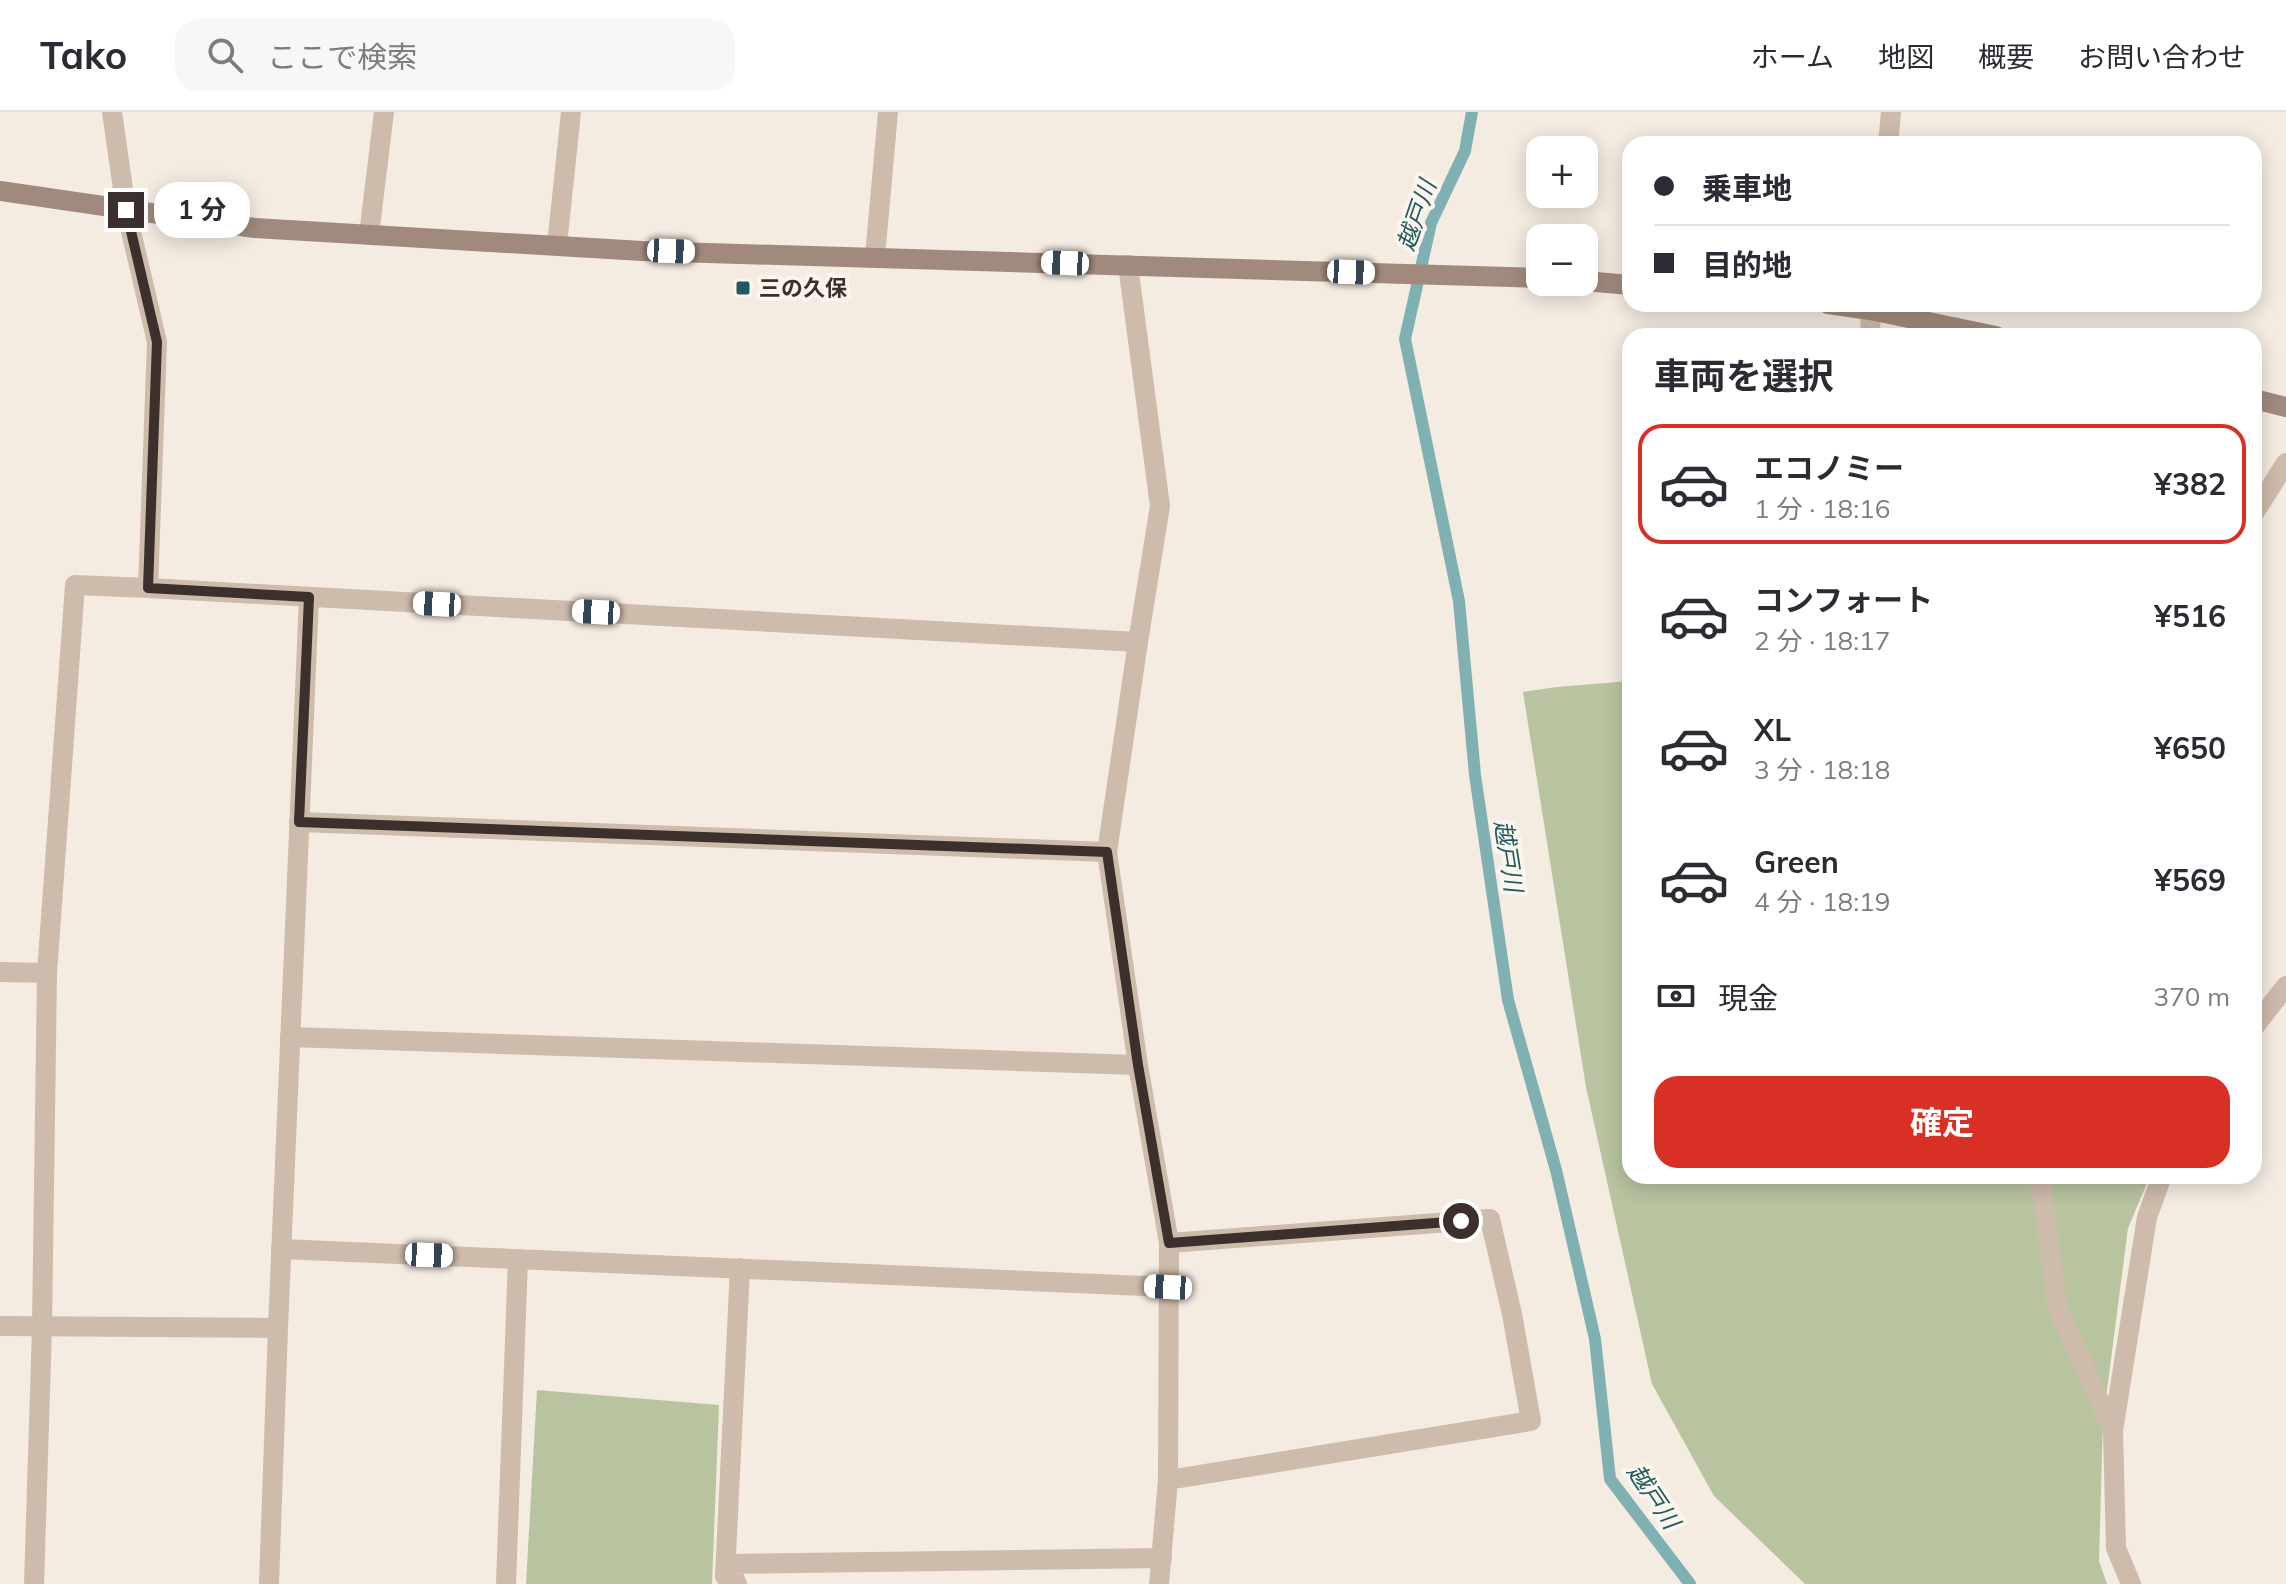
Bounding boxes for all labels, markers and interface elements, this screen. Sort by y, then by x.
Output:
search box [175,19,735,91]
text: Tako [40,31,127,79]
icon: search [203,33,247,77]
text: ここで検索 [267,38,417,76]
text: ホーム [1751,39,1834,74]
text: 地図 [1878,39,1934,74]
text: 概要 [1978,39,2034,74]
text: お問い合わせ [2078,39,2246,74]
map controls [1526,136,1598,296]
button: + [1526,136,1598,208]
text: 乗車地 [1702,169,1792,207]
water label: 越戸川 [1390,173,1443,254]
callout: 1 分 [154,182,250,238]
route end [108,192,144,228]
text: 1 分 [178,193,226,226]
button: − [1526,224,1598,296]
car [647,238,695,264]
text: 目的地 [1702,246,1792,284]
car [1041,250,1089,276]
car [1327,259,1375,285]
place label: 三の久保 [759,274,847,302]
marker: 三の久保 [734,279,752,297]
text: 車両を選択 [1654,353,1834,398]
icon: car [1658,448,1730,520]
text: エコノミー [1754,449,1904,487]
text: ¥382 [2154,465,2226,503]
text: 1 分 · 18:16 [1754,492,1890,525]
icon: car [1658,580,1730,652]
text: コンフォート [1754,581,1933,619]
car [412,591,462,617]
text: ¥516 [2154,597,2226,635]
car [571,599,621,625]
text: 2 分 · 18:17 [1754,624,1890,657]
text: XL [1754,711,1791,749]
icon: car [1658,712,1730,784]
text: ¥650 [2154,729,2226,767]
text: 3 分 · 18:18 [1754,753,1890,786]
water label: 越戸川 [1489,818,1530,897]
text: Green [1754,843,1839,881]
icon: car [1658,844,1730,916]
text: ¥569 [2154,861,2226,899]
text: 4 分 · 18:19 [1754,885,1890,918]
icon: cash [1654,974,1698,1018]
text: 現金 [1718,979,1778,1017]
text: 370 m [2154,980,2230,1013]
button: 確定 [1654,1076,2230,1168]
route start [1443,1203,1479,1239]
car [405,1242,453,1268]
car [1143,1274,1193,1300]
water label: 越戸川 [1621,1458,1688,1537]

